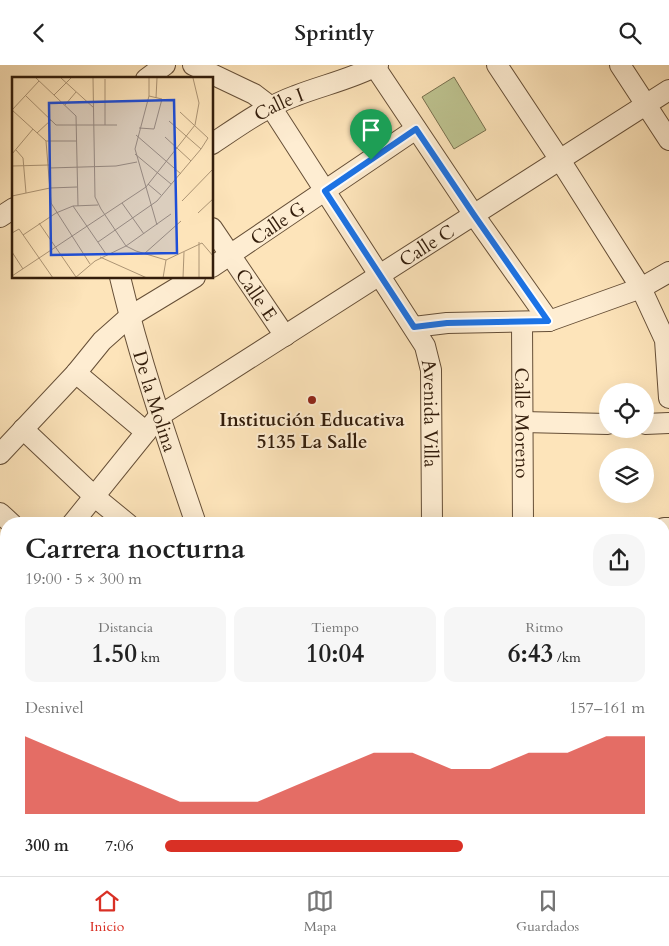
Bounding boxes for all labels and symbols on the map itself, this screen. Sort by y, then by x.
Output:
inset map [12,77,214,279]
street label: Calle I [249,82,308,128]
pin [350,109,392,160]
street label: Calle G [245,196,311,251]
street label: Calle C [394,219,459,273]
street label: Calle E [229,264,283,326]
street label: De la Molina [126,348,183,455]
street label: Avenida Villa [415,356,444,467]
street label: Calle Moreno [508,367,535,479]
marker: Institución Educativa 5135 La Salle [306,394,318,406]
place label: Institución Educativa 5135 La Salle [219,407,405,455]

